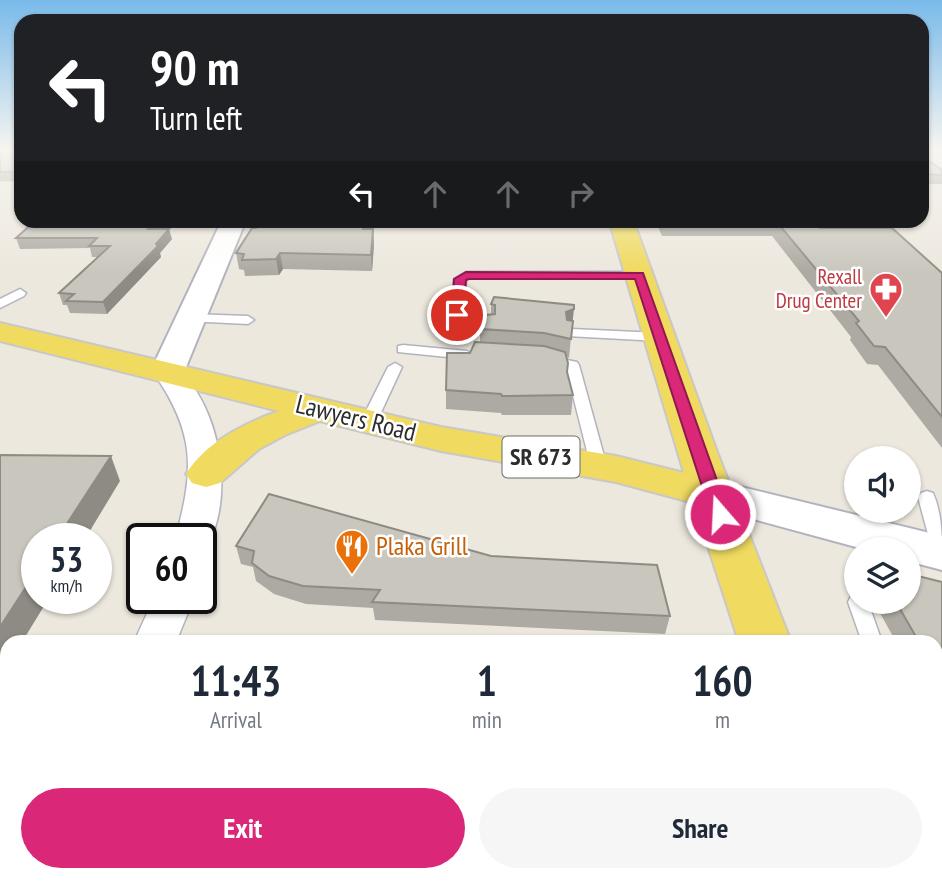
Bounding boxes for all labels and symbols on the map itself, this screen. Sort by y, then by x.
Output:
place label: Rexall Drug Center [776,263,862,314]
pharmacy icon: Rexall Drug Center [867,270,905,319]
pin [427,285,487,345]
street label: Lawyers Road [293,387,420,448]
road number: SR 673 [503,436,580,478]
position arrow [683,477,757,551]
speed limit sign: 60 [126,523,217,614]
restaurant icon: Plaka Grill [333,527,371,576]
place label: Plaka Grill [376,529,468,562]

